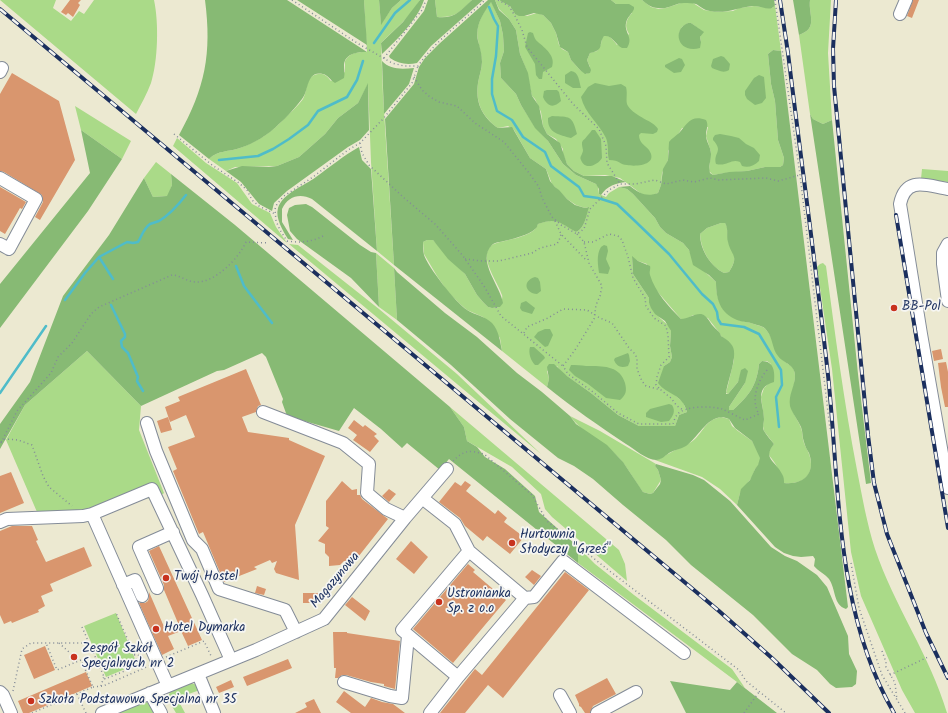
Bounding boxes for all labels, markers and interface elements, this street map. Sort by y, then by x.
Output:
place label: BB-Pol [902,300,941,316]
marker: BB-Pol [889,303,899,313]
place label: Hurtownia Słodyczy "Grześ" [520,528,611,559]
marker: Hurtownia Słodyczy "Grześ" [507,538,517,548]
street label: Magazynowa [308,550,364,612]
place label: Twój Hostel [174,570,238,586]
marker: Twój Hostel [161,573,171,583]
place label: Ustronianka Sp. z o.o [447,587,511,618]
marker: Ustronianka Sp. z o.o [434,597,444,607]
place label: Hotel Dymarka [164,621,245,637]
marker: Hotel Dymarka [151,624,161,634]
place label: Zespół Szkół Specjalnych nr 2 [82,642,174,673]
marker: Zespół Szkół Specjalnych nr 2 [69,652,79,662]
place label: Szkoła Podstawowa Specjalna nr 35 [39,693,237,709]
marker: Szkoła Podstawowa Specjalna nr 35 [26,696,36,706]

